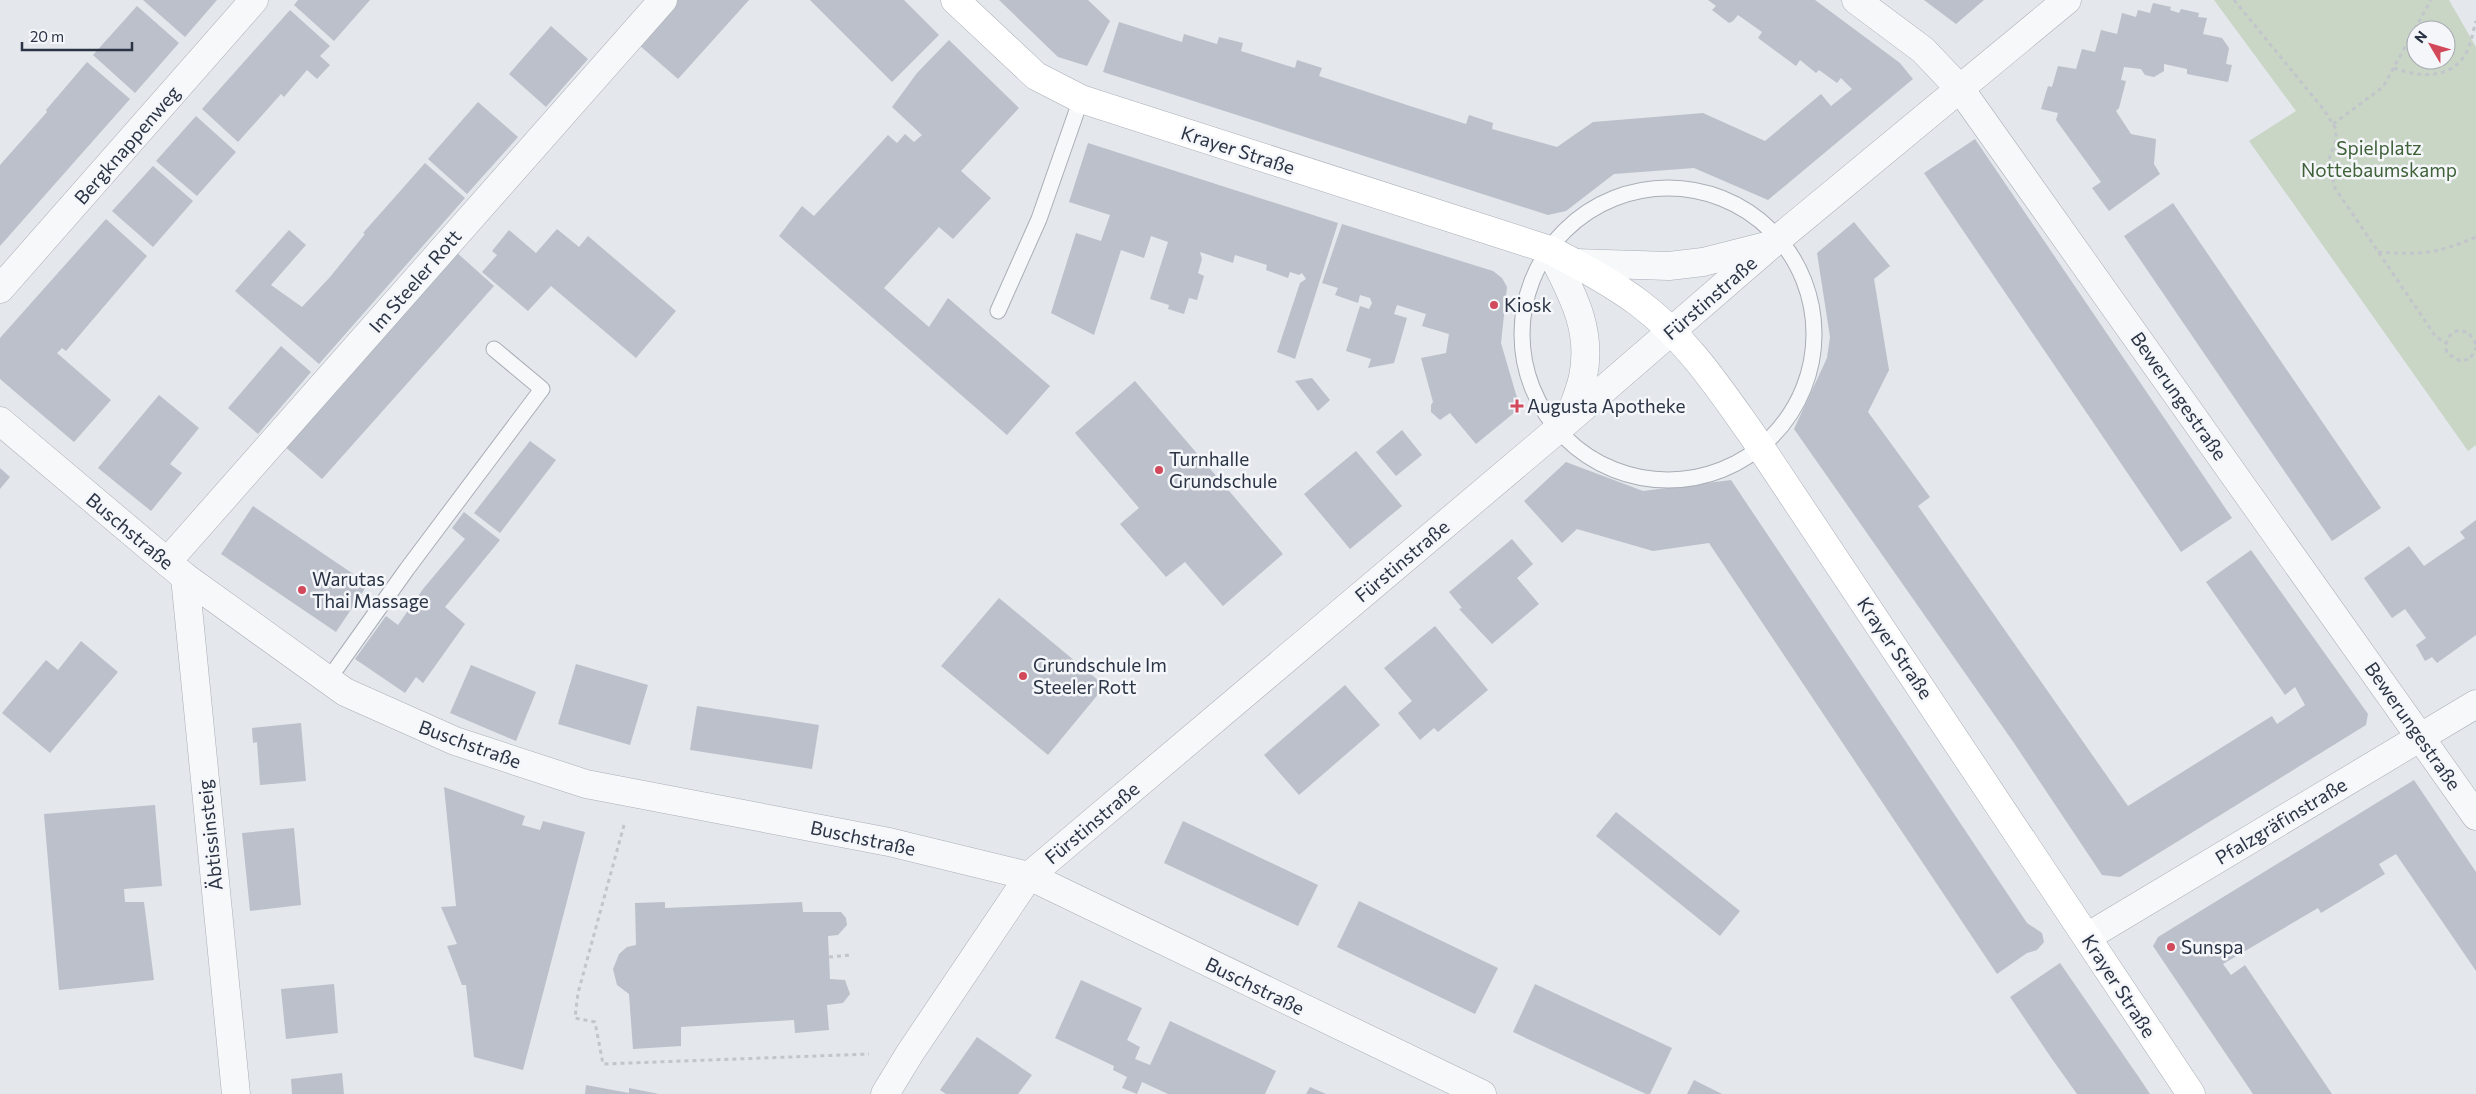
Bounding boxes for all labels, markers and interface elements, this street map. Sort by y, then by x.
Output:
scale bar [22,20,132,52]
north arrow [2406,20,2456,70]
text: 20 m [30,27,64,45]
text: N [2410,27,2430,46]
street label: Bergknappenweg [69,81,184,209]
street label: Krayer Straße [1178,120,1298,179]
park label: Spielplatz Nottebaumskamp [2301,136,2457,181]
street label: Im Steeler Rott [364,224,466,337]
street label: Fürstinstraße [1658,251,1761,344]
place label: Kiosk [1504,293,1552,316]
marker: Kiosk [1488,299,1500,311]
street label: Bewerungestraße [2127,327,2232,464]
place label: Augusta Apotheke [1527,394,1686,417]
marker: Augusta Apotheke [1511,400,1523,412]
place label: Turnhalle Grundschule [1169,447,1277,492]
marker: Turnhalle Grundschule [1153,464,1165,476]
street label: Buschstraße [82,487,179,574]
street label: Fürstinstraße [1350,515,1453,607]
place label: Warutas Thai Massage [312,567,429,612]
marker: Warutas Thai Massage [296,584,308,596]
street label: Krayer Straße [1853,592,1938,703]
place label: Grundschule Im Steeler Rott [1033,653,1167,698]
street label: Bewerungestraße [2361,657,2466,794]
marker: Grundschule Im Steeler Rott [1017,670,1029,682]
street label: Buschstraße [416,714,524,773]
street label: Pfalzgräfinstraße [2211,772,2351,869]
street label: Fürstinstraße [1040,777,1143,869]
street label: Äbtissinsteig [192,778,227,892]
street label: Buschstraße [808,815,918,860]
street label: Krayer Straße [2078,930,2161,1042]
place label: Sunspa [2181,935,2243,958]
marker: Sunspa [2165,941,2177,953]
street label: Buschstraße [1202,952,1308,1019]

